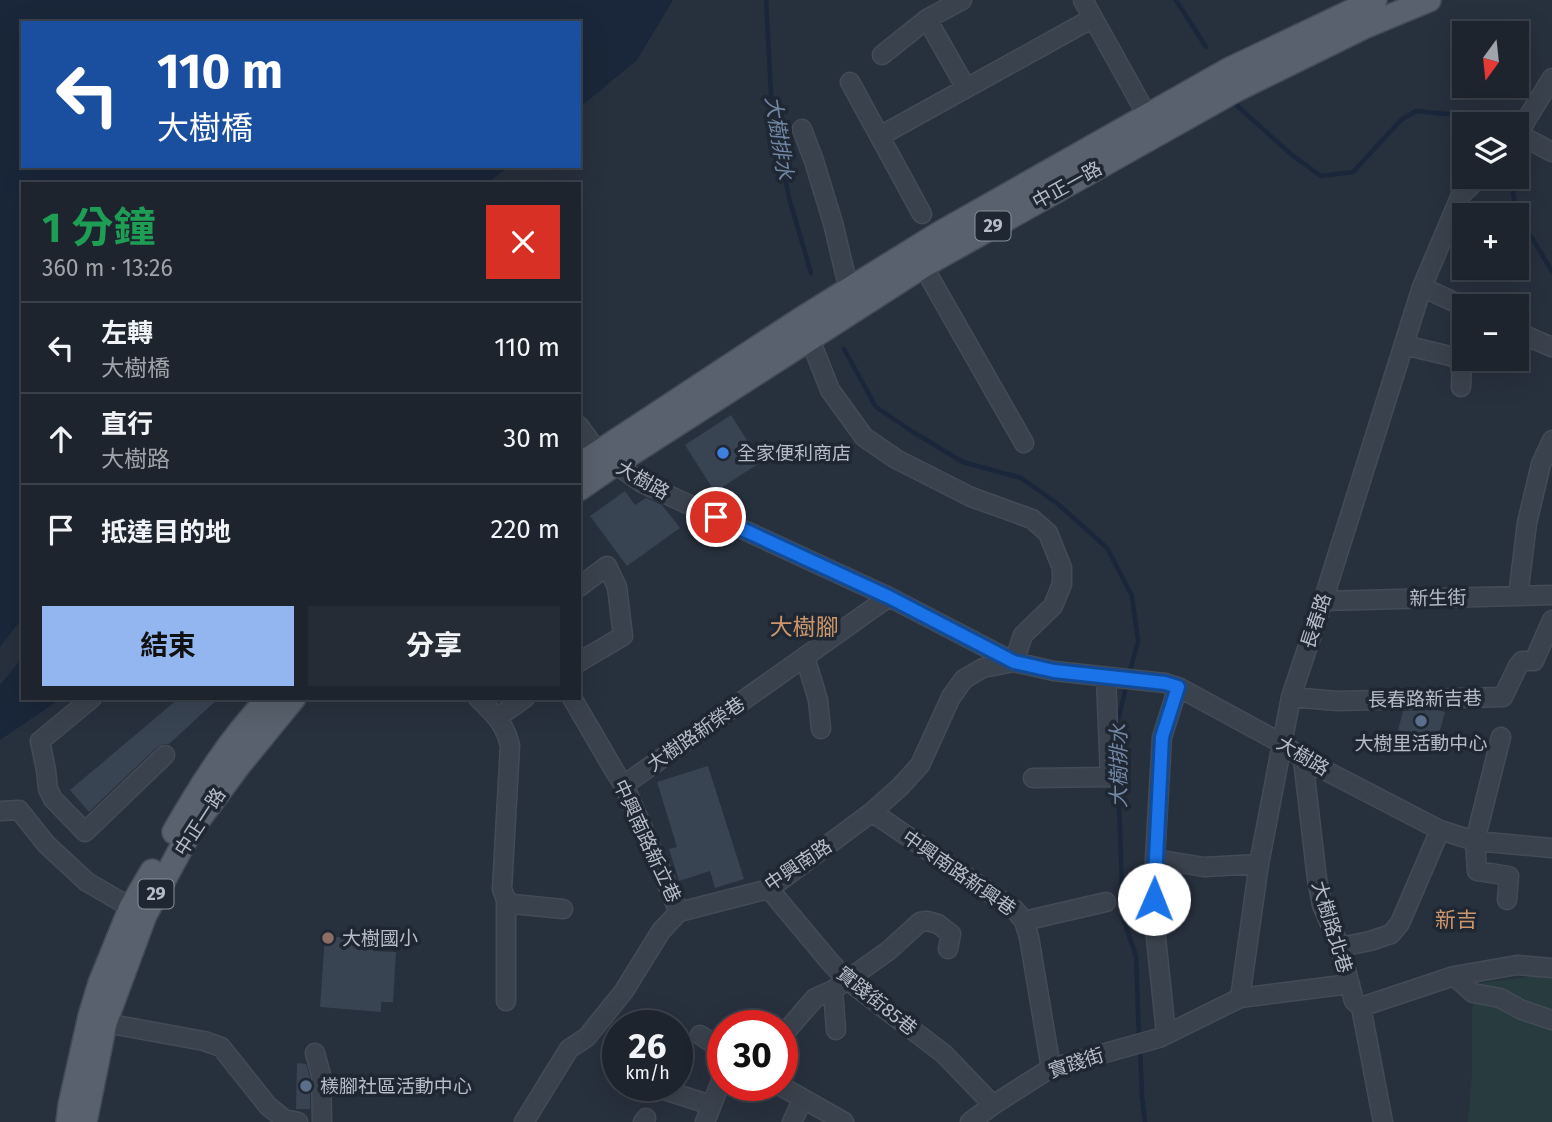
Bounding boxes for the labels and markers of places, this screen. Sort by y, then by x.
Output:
place label: 全家便利商店 [737,442,851,465]
marker: 全家便利商店 [715,445,731,461]
pin [686,487,746,547]
marker: 大樹里活動中心 [1413,713,1429,729]
place label: 大樹里活動中心 [1354,732,1488,755]
place label: 大樹國小 [342,927,418,950]
marker: 大樹國小 [320,930,336,946]
place label: 檨腳社區活動中心 [320,1075,472,1098]
marker: 檨腳社區活動中心 [298,1078,314,1094]

